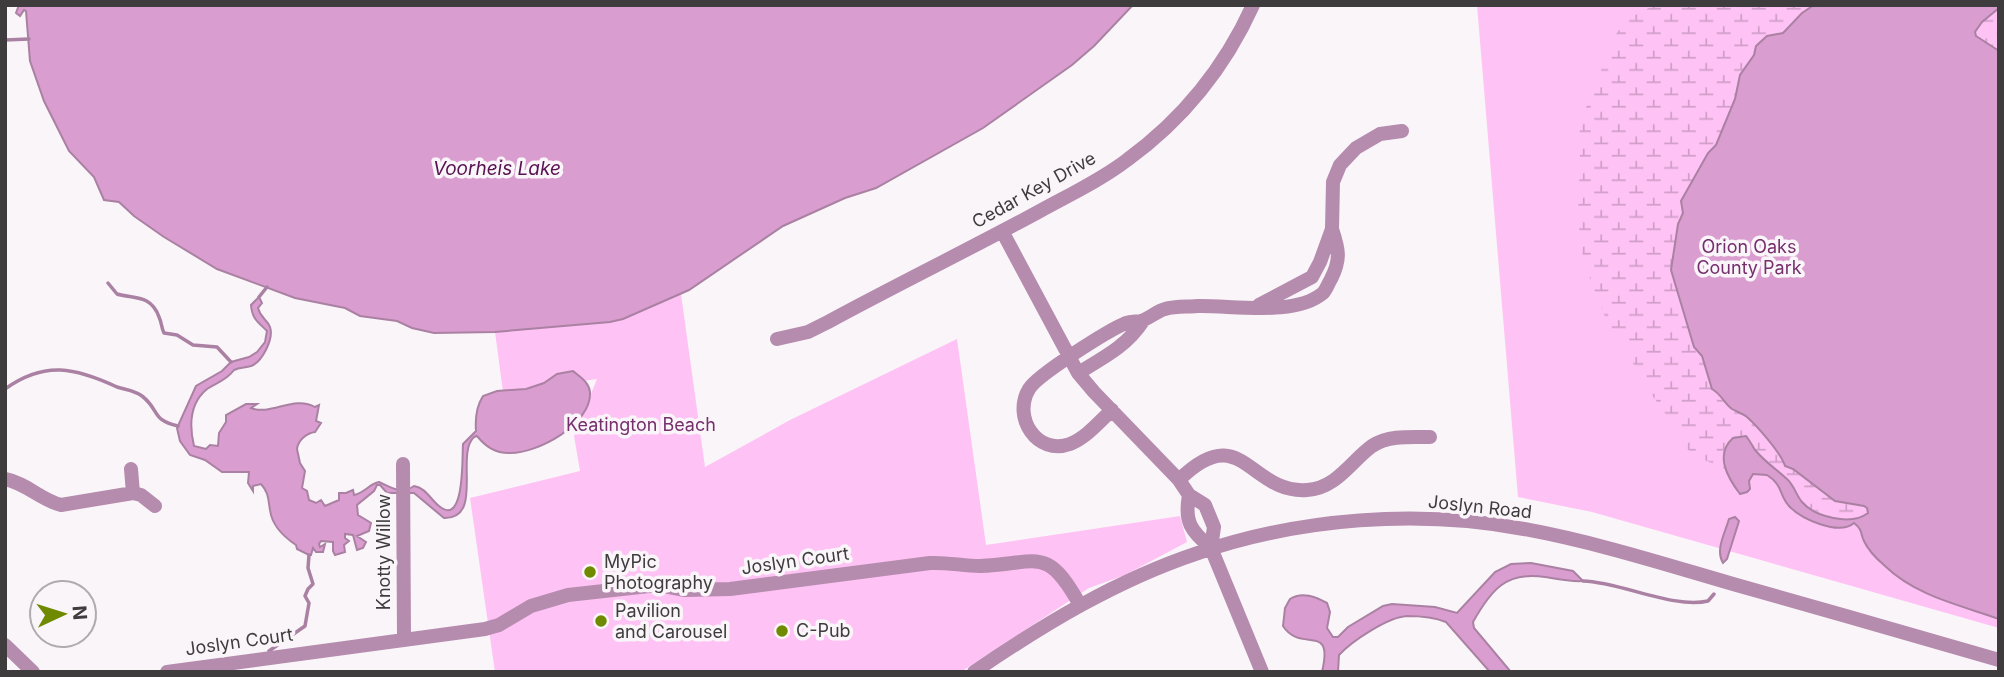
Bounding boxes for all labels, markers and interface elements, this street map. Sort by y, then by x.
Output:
street label: Cedar Key Drive [968,147,1099,232]
water label: Voorheis Lake [433,157,561,180]
park label: Orion Oaks County Park [1696,236,1802,278]
park label: Keatington Beach [566,414,716,435]
street label: Joslyn Road [1427,491,1533,522]
street label: Knotty Willow [373,494,394,610]
street label: Joslyn Court [740,543,850,578]
place label: MyPic Photography [604,551,713,593]
marker: MyPic Photography [582,564,598,580]
north arrow [28,579,98,649]
place label: Pavilion and Carousel [615,600,727,642]
text: N [67,605,91,621]
marker: Pavilion and Carousel [593,613,609,629]
place label: C-Pub [796,620,851,641]
marker: C-Pub [774,623,790,639]
street label: Joslyn Court [184,624,294,659]

